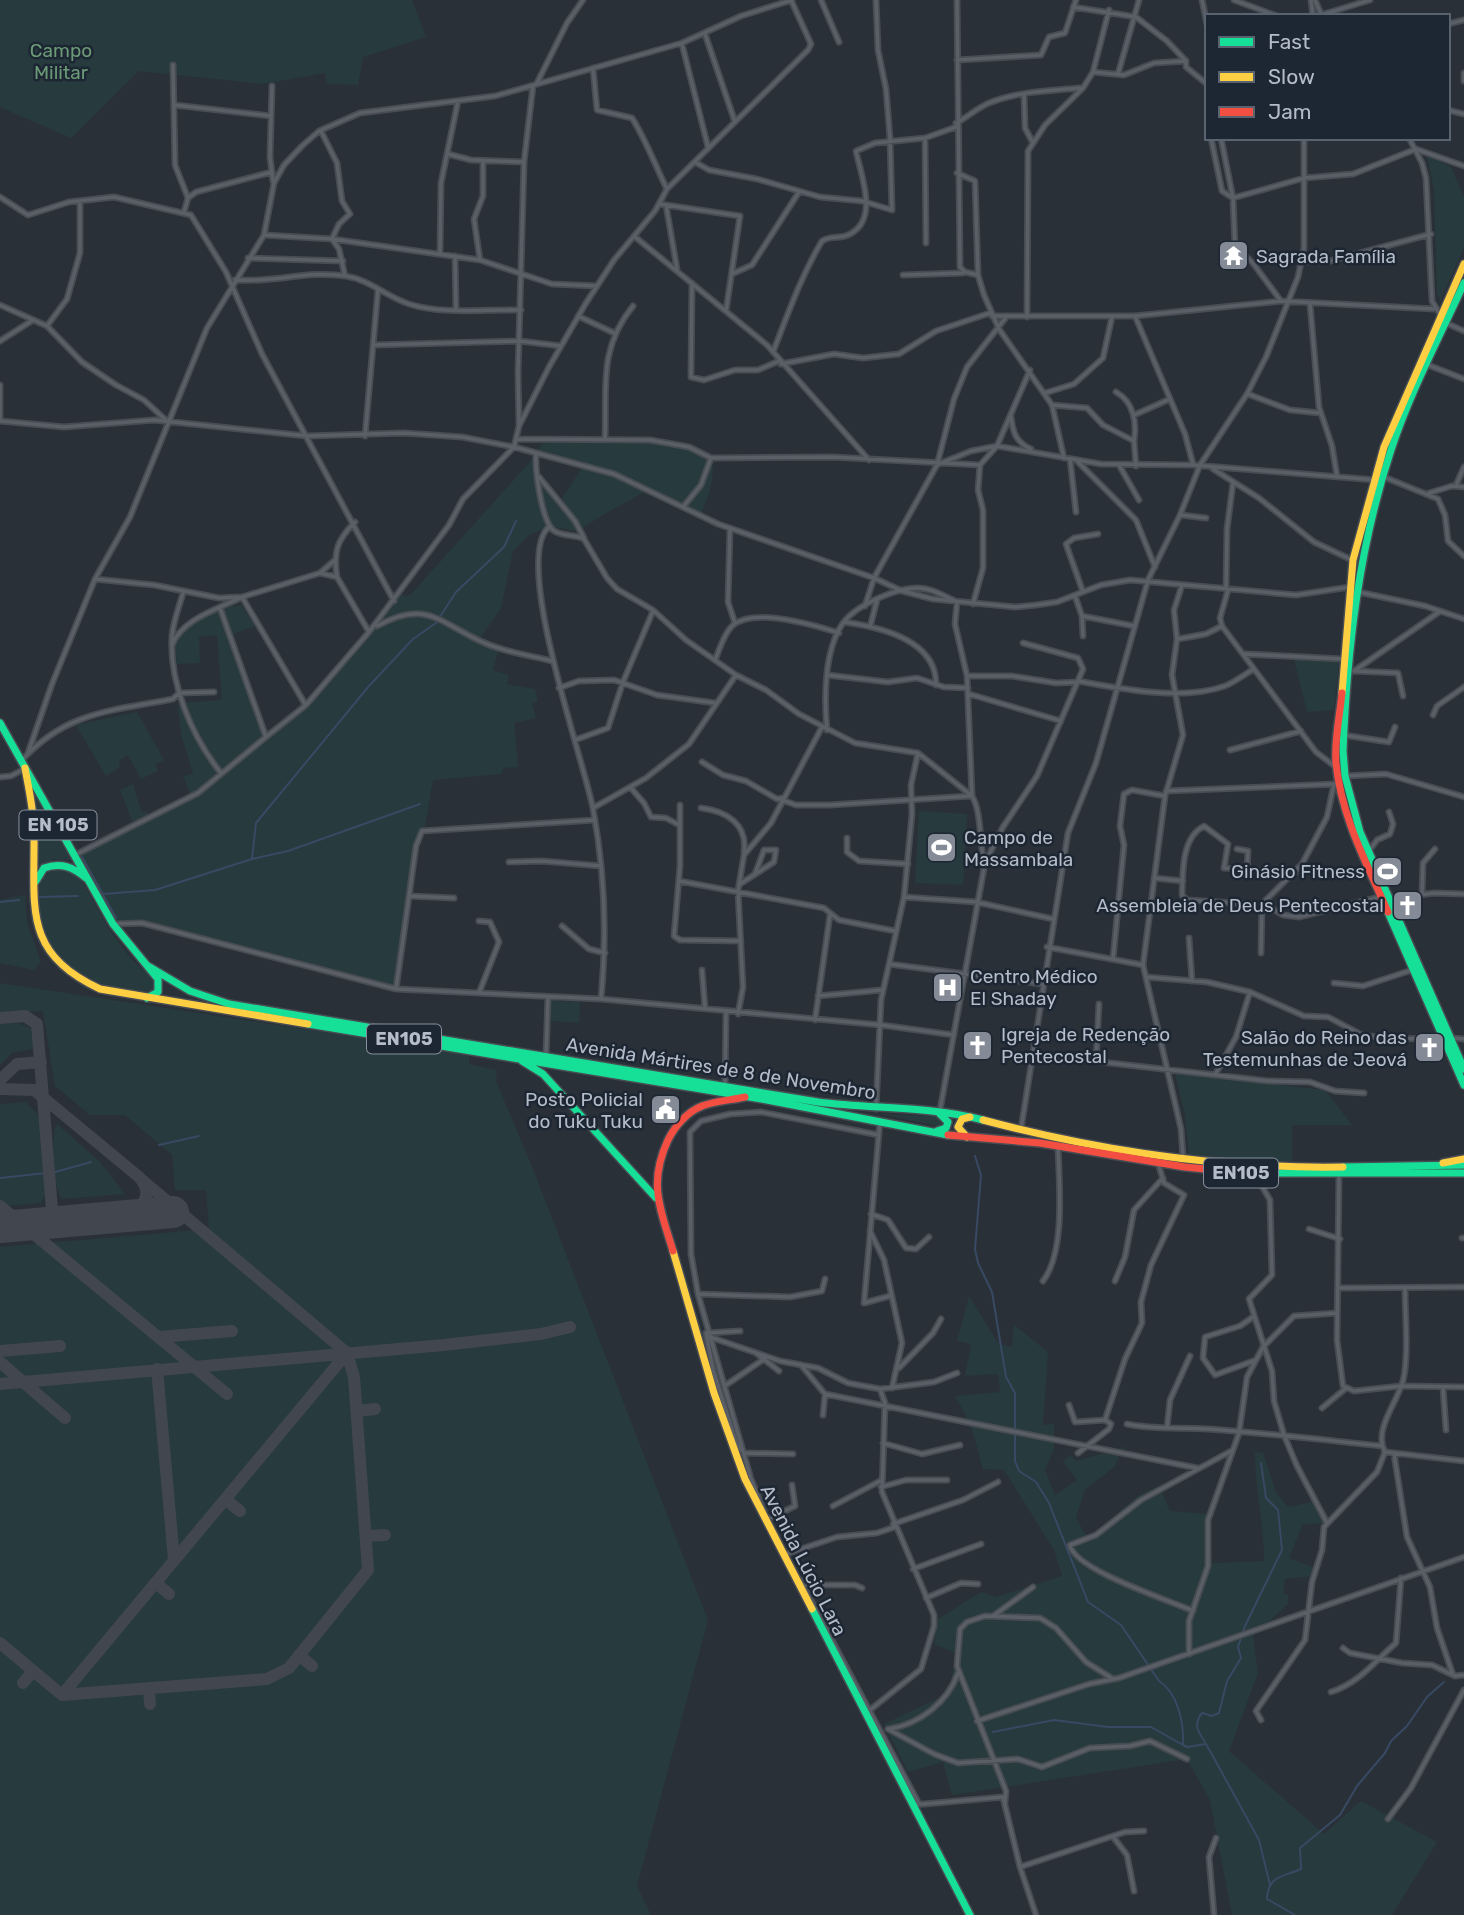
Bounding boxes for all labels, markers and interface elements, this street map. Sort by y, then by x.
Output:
legend [1205,14,1450,140]
text: Fast [1268,29,1310,54]
park label: Campo Militar [30,39,92,84]
text: Slow [1268,64,1315,89]
text: Jam [1268,99,1312,124]
temple icon: Sagrada Família [1216,239,1250,273]
place label: Sagrada Família [1256,245,1396,268]
road number: EN 105 [20,810,96,840]
place label: Campo de Massambala [964,826,1073,871]
sports icon: Campo de Massambala [924,831,958,865]
sports icon: Ginásio Fitness [1371,854,1405,888]
place label: Ginásio Fitness [1231,860,1365,883]
church icon: Assembleia de Deus Pentecostal [1390,888,1424,922]
place label: Assembleia de Deus Pentecostal [1096,894,1384,917]
place label: Centro Médico El Shaday [970,965,1098,1010]
hospital icon: Centro Médico El Shaday [930,970,964,1004]
place label: Igreja de Redenção Pentecostal [1001,1023,1170,1068]
road number: EN105 [367,1024,441,1054]
place label: Salão do Reino das Testemunhas de Jeová [1203,1026,1407,1071]
church icon: Igreja de Redenção Pentecostal [961,1028,995,1062]
church icon: Salão do Reino das Testemunhas de Jeová [1413,1031,1447,1065]
street label: Avenida Mártires de 8 de Novembro [565,1033,877,1104]
place label: Posto Policial do Tuku Tuku [525,1088,643,1133]
public building icon: Posto Policial do Tuku Tuku [649,1093,683,1127]
road number: EN105 [1204,1158,1278,1188]
street label: Avenida Lúcio Lara [755,1481,852,1640]

